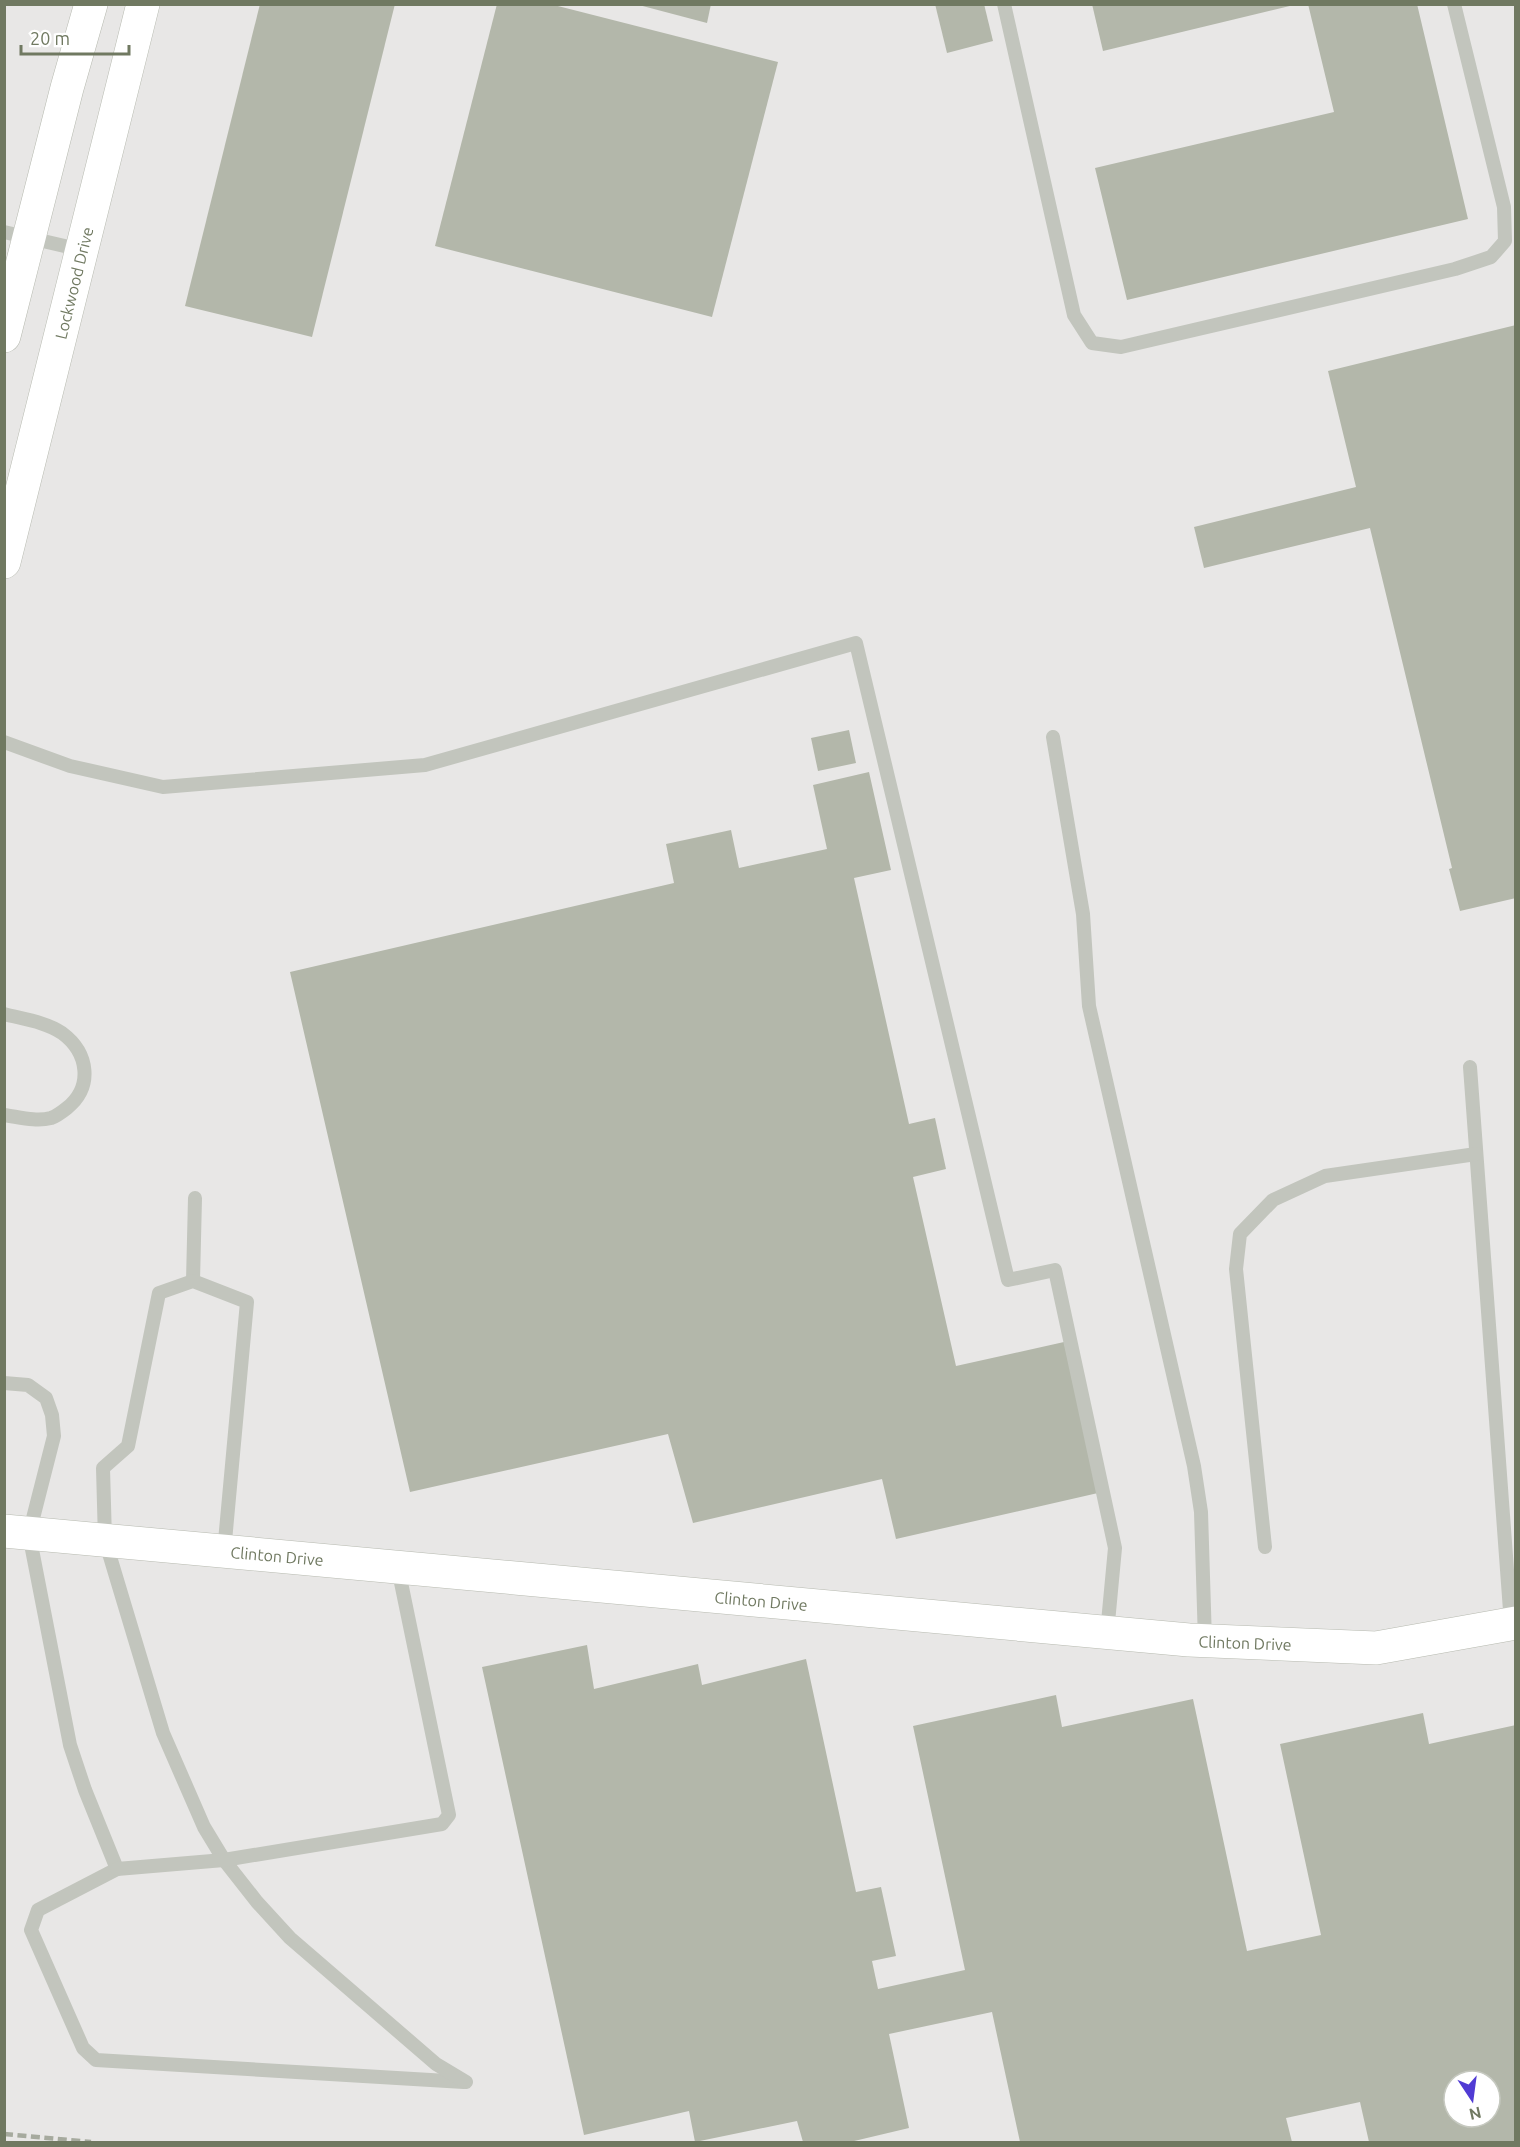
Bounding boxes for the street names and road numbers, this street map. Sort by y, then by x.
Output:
street label: Lockwood Drive [51,225,97,341]
street label: Clinton Drive [230,1543,324,1569]
street label: Clinton Drive [714,1588,808,1614]
street label: Clinton Drive [1198,1632,1292,1654]

